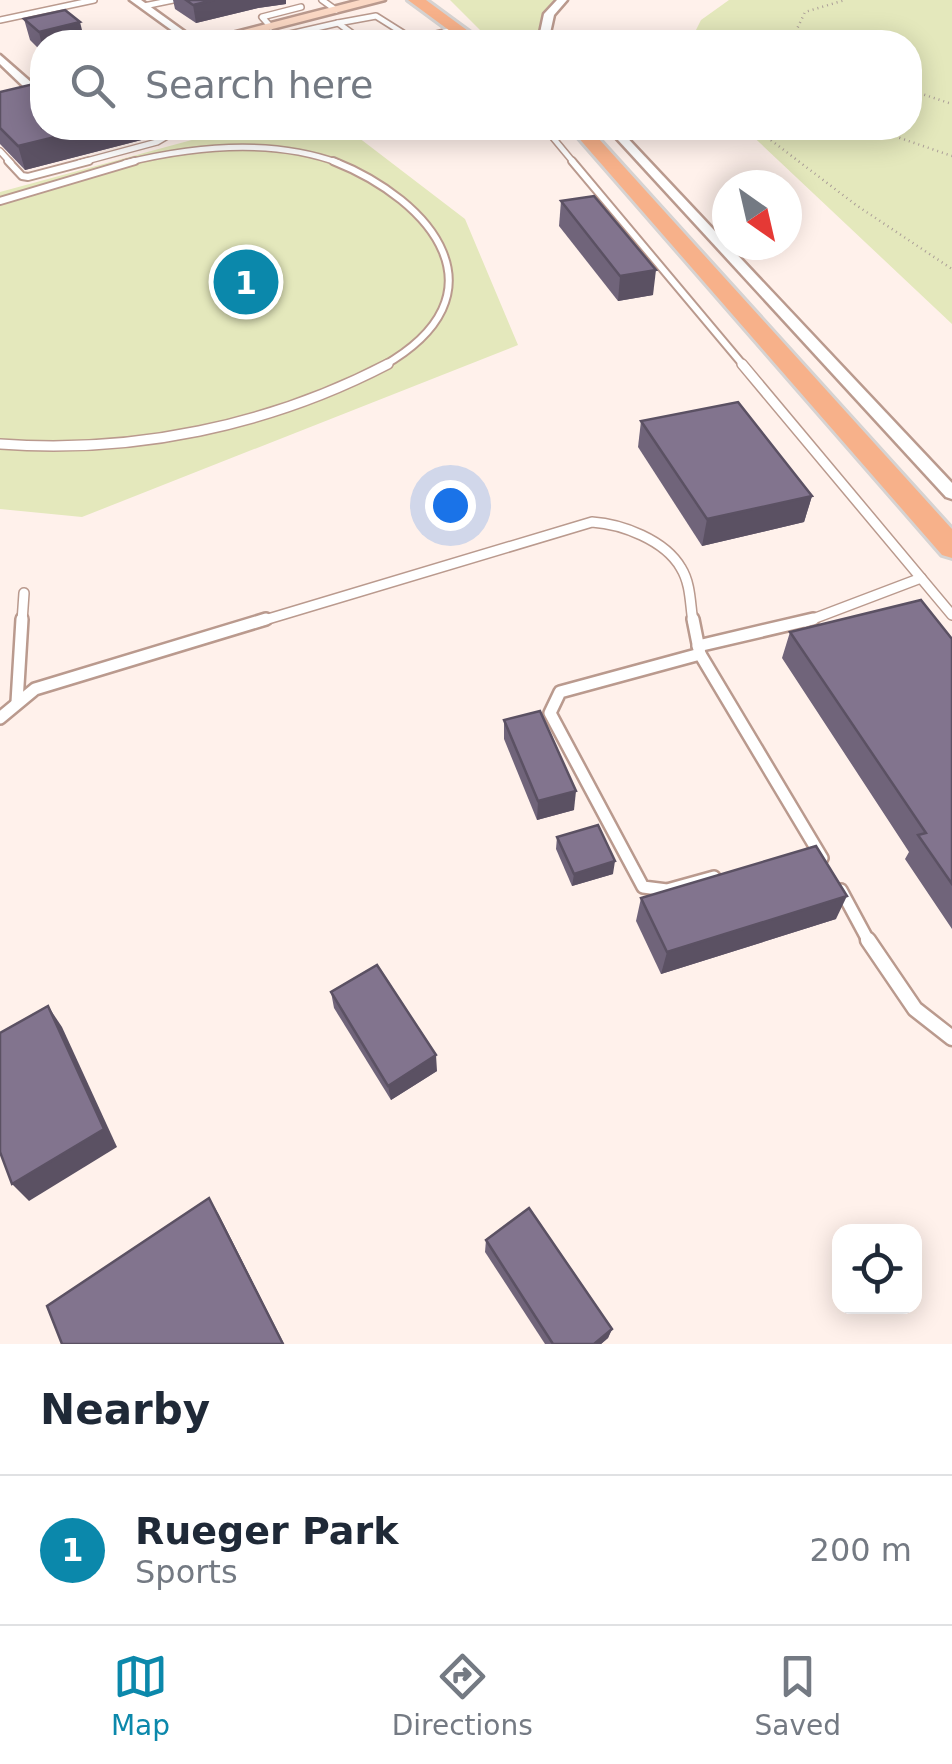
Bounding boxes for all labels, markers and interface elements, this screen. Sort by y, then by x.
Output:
search box [30,30,922,140]
icon: search [65,58,120,113]
text: Search here [145,63,373,107]
north arrow [712,170,802,260]
pin: 1 [214,244,278,320]
your location [425,480,476,531]
map controls [832,1224,922,1314]
button: locate [832,1224,922,1314]
text: Nearby [40,1385,210,1434]
text: Rueger Park [135,1509,399,1553]
text: 1 [61,1531,84,1569]
text: 200 m [810,1531,912,1569]
text: Sports [135,1553,238,1591]
tab: Map [111,1649,170,1742]
tab: Directions [392,1649,533,1742]
tab: Saved [755,1649,841,1742]

